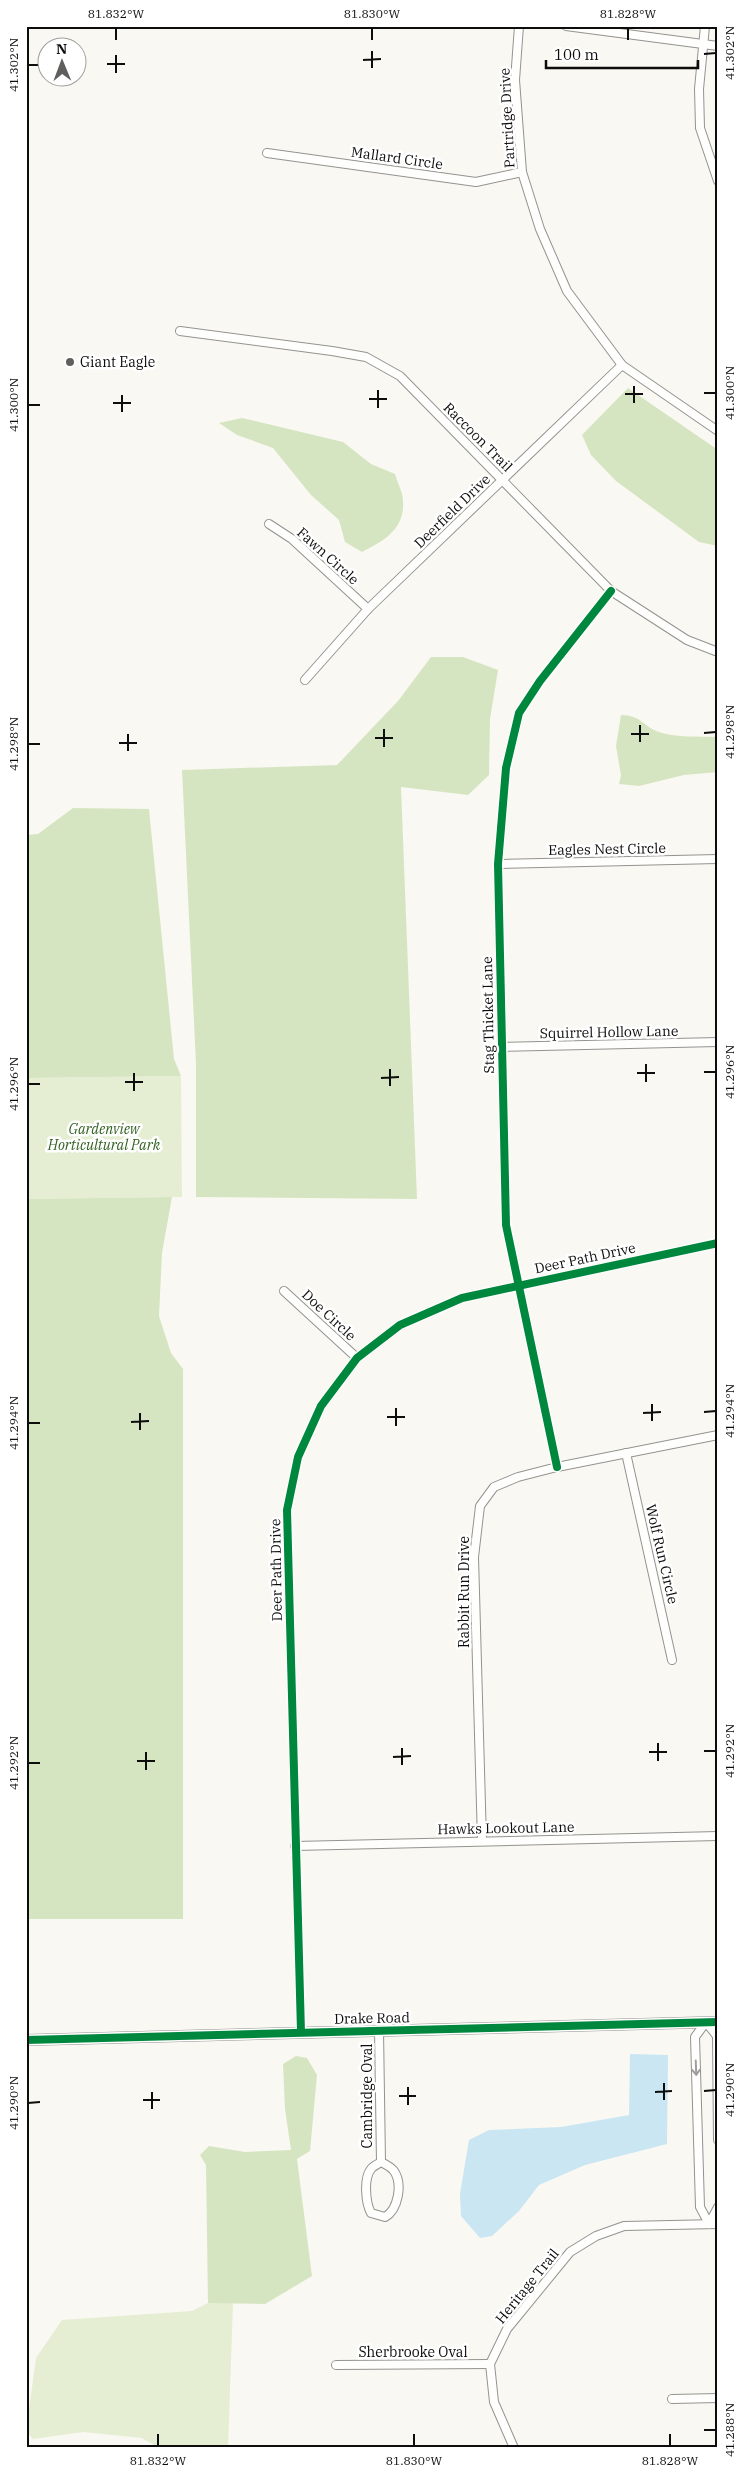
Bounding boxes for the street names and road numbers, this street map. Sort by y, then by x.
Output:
street label: Partridge Drive [495,67,519,169]
street label: Mallard Circle [350,143,444,173]
street label: Raccoon Trail [440,399,516,475]
street label: Deerfield Drive [410,470,494,552]
street label: Fawn Circle [293,523,363,589]
street label: Eagles Nest Circle [548,839,666,859]
street label: Stag Thicket Lane [478,956,498,1074]
street label: Squirrel Hollow Lane [540,1022,678,1042]
street label: Deer Path Drive [533,1239,637,1277]
street label: Doe Circle [298,1285,360,1345]
street label: Wolf Run Circle [642,1502,682,1606]
street label: Deer Path Drive [266,1519,286,1621]
street label: Rabbit Run Drive [455,1536,473,1648]
street label: Hawks Lookout Lane [437,1818,575,1838]
street label: Drake Road [334,2008,411,2028]
street label: Cambridge Oval [358,2043,376,2149]
street label: Heritage Trail [491,2245,563,2327]
street label: Sherbrooke Oval [358,2343,468,2361]

